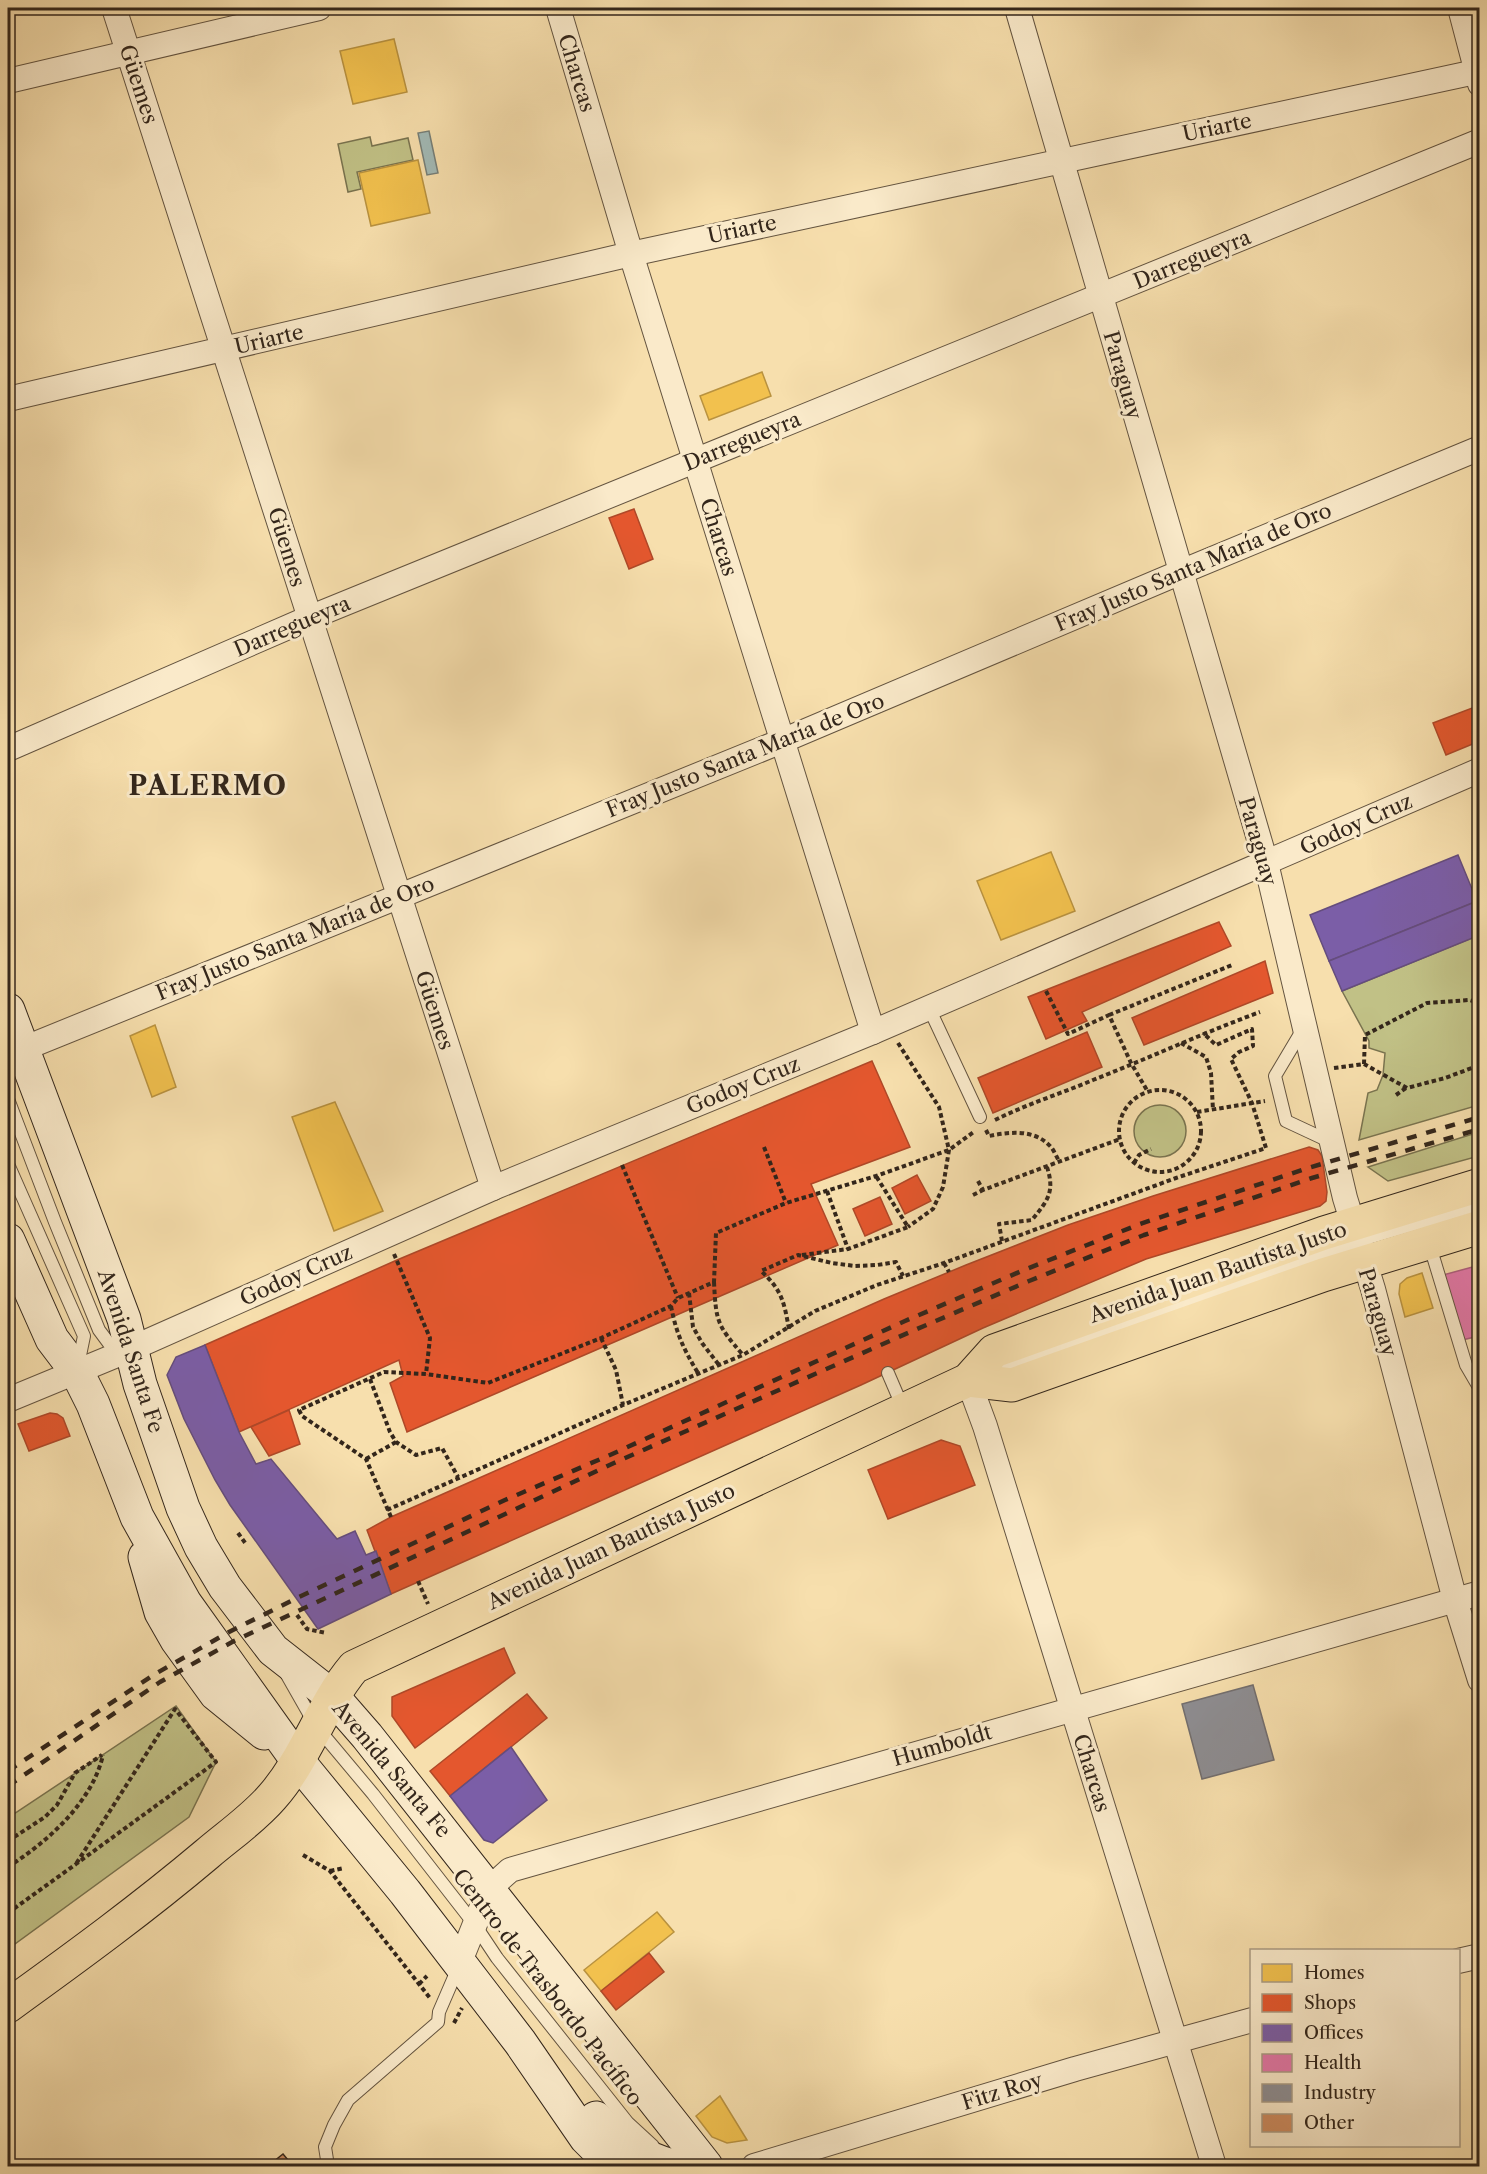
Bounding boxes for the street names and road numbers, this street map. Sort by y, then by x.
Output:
street label: Charcas [553,31,601,115]
street label: Güemes [114,41,164,127]
street label: Uriarte [1180,107,1254,147]
street label: Uriarte [705,209,779,249]
street label: Darregueyra [1130,224,1255,294]
street label: Uriarte [232,319,306,359]
street label: Paraguay [1098,328,1148,422]
street label: Darregueyra [680,406,805,476]
street label: Charcas [695,495,743,579]
street label: Fray Justo Santa María de Oro [1051,497,1335,637]
street label: Güemes [263,504,311,590]
street label: Darregueyra [230,590,355,662]
street label: Fray Justo Santa María de Oro [602,688,888,822]
street label: Godoy Cruz [1296,788,1416,860]
street label: Paraguay [1233,794,1283,888]
street label: Fray Justo Santa María de Oro [152,871,438,1005]
street label: Güemes [410,967,460,1053]
street label: Godoy Cruz [683,1051,803,1119]
street label: Avenida Juan Bautista Justo [1085,1216,1350,1328]
street label: Godoy Cruz [236,1239,356,1311]
street label: Avenida Santa Fe [92,1265,169,1436]
street label: Paraguay [1353,1265,1403,1359]
street label: Avenida Juan Bautista Justo [482,1478,739,1615]
street label: Avenida Santa Fe [327,1695,456,1842]
street label: Humboldt [889,1719,995,1771]
street label: Charcas [1068,1731,1116,1815]
street label: Centro de Trasbordo Pacífico [448,1864,648,2110]
street label: Fitz Roy [959,2067,1046,2115]

